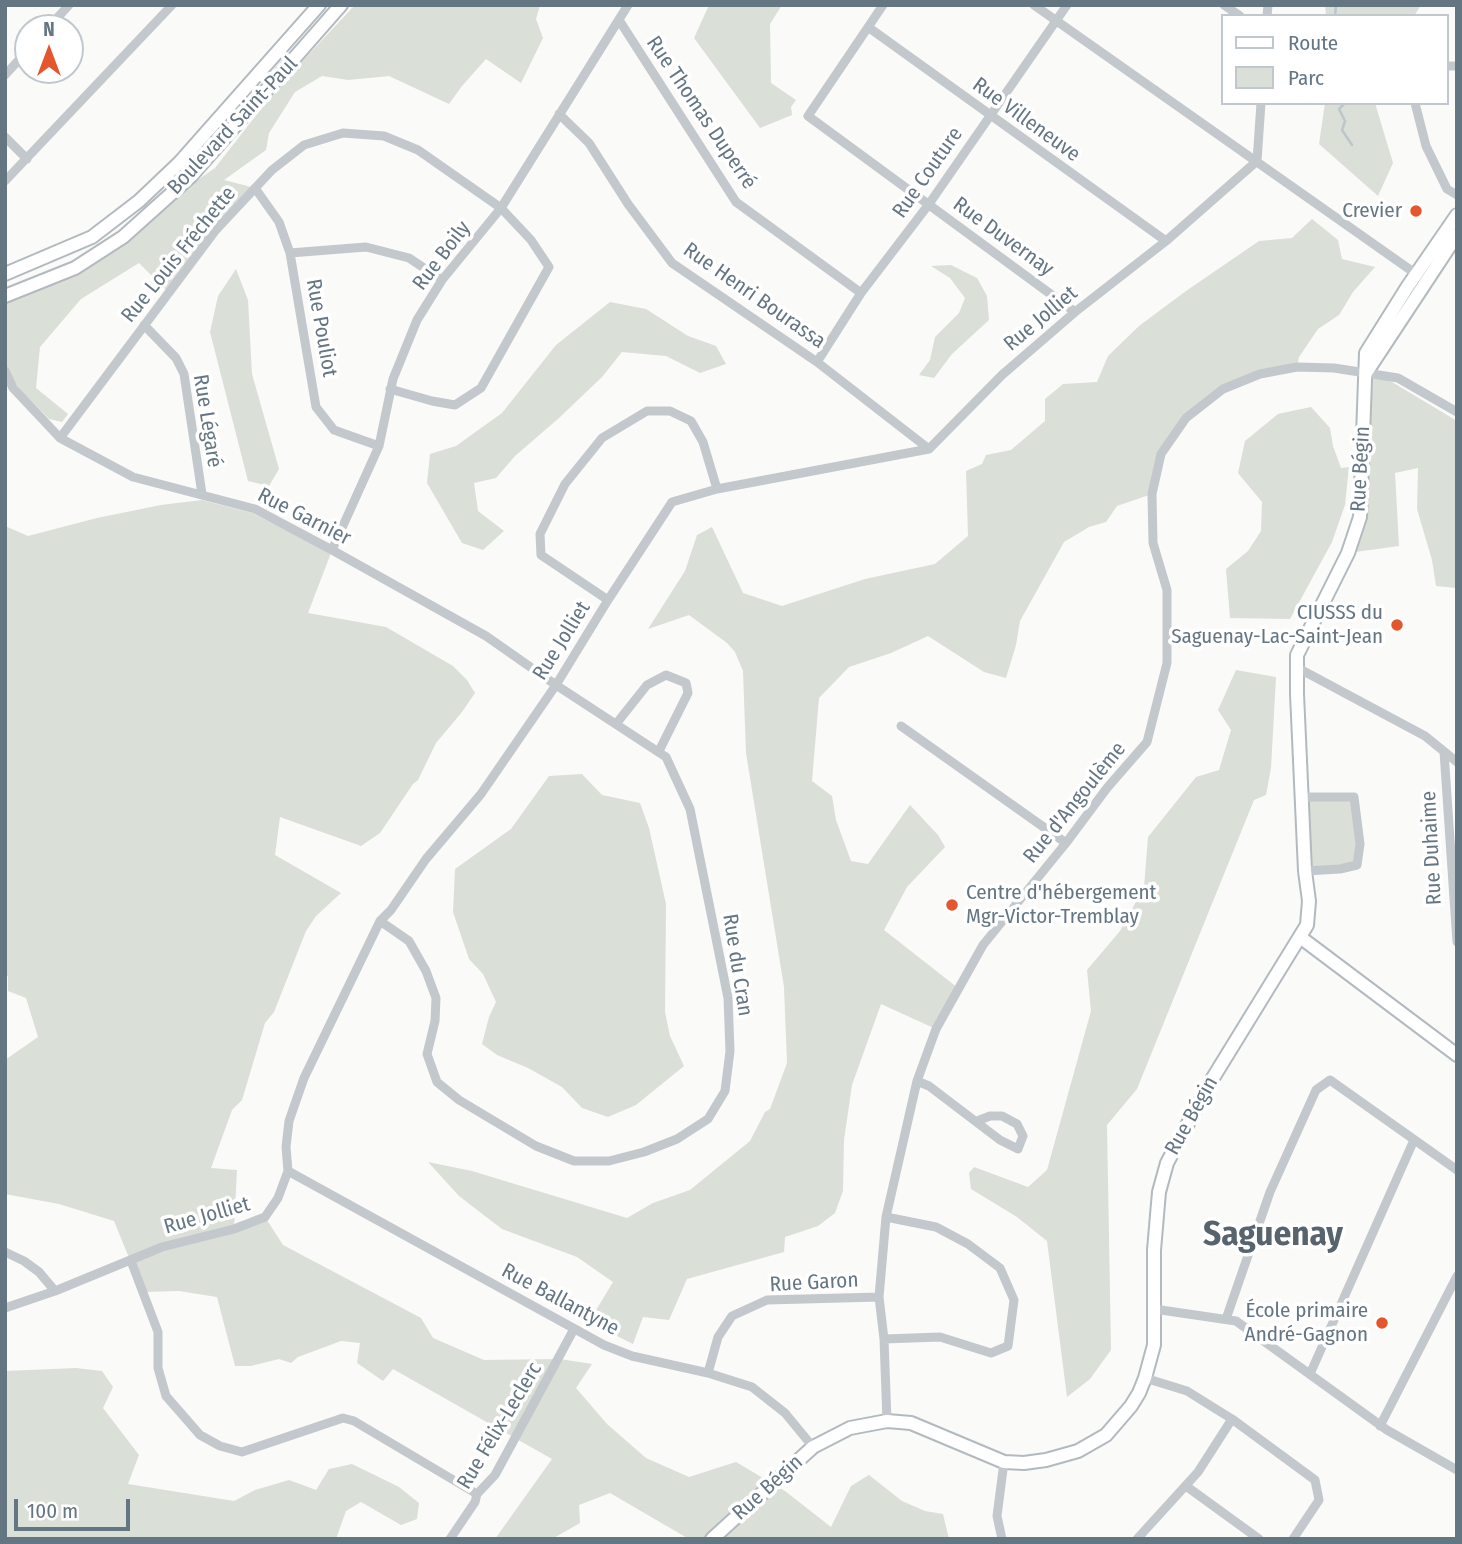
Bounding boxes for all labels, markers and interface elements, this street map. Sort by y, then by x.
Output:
north arrow [14,14,84,84]
legend [1220,14,1448,105]
text: N [43,18,55,41]
text: Route [1288,30,1338,56]
street label: Rue Thomas Duperré [641,32,761,194]
street label: Boulevard Saint-Paul [163,52,303,200]
text: Parc [1288,65,1324,91]
street label: Rue Villeneuve [967,72,1085,168]
street label: Rue Couture [888,123,968,223]
street label: Rue Louis Fréchette [116,182,242,328]
street label: Rue Duvernay [948,192,1058,282]
place label: Crevier [1342,198,1402,224]
marker: Crevier [1408,203,1424,219]
street label: Rue Boily [408,216,476,296]
street label: Rue Henri Bourassa [678,238,830,354]
street label: Rue Pouliot [300,277,342,379]
street label: Rue Jolliet [999,281,1083,357]
street label: Rue Légaré [187,373,227,469]
street label: Rue Bégin [1346,425,1376,513]
street label: Rue Garnier [253,483,355,551]
street label: Rue Jolliet [528,597,596,685]
place label: CIUSSS du Saguenay-Lac-Saint-Jean [1171,600,1383,650]
marker: CIUSSS du Saguenay-Lac-Saint-Jean [1389,617,1405,633]
street label: Rue d'Angoulème [1018,737,1132,869]
street label: Rue Duhaime [1416,790,1448,906]
place label: Centre d'hébergement Mgr-Victor-Tremblay [966,880,1156,930]
marker: Centre d'hébergement Mgr-Victor-Tremblay [944,897,960,913]
street label: Rue du Cran [716,912,758,1018]
street label: Rue Bégin [1160,1072,1224,1160]
street label: Rue Jolliet [161,1192,253,1240]
district label: Saguenay [1203,1214,1343,1256]
street label: Rue Ballantyne [497,1259,623,1341]
street label: Rue Garon [769,1268,859,1298]
place label: École primaire André-Gagnon [1245,1298,1368,1348]
marker: École primaire André-Gagnon [1374,1315,1390,1331]
street label: Rue Félix-Leclerc [452,1358,548,1494]
street label: Rue Bégin [728,1450,808,1526]
scale bar [18,1484,133,1528]
text: 100 m [27,1498,78,1524]

